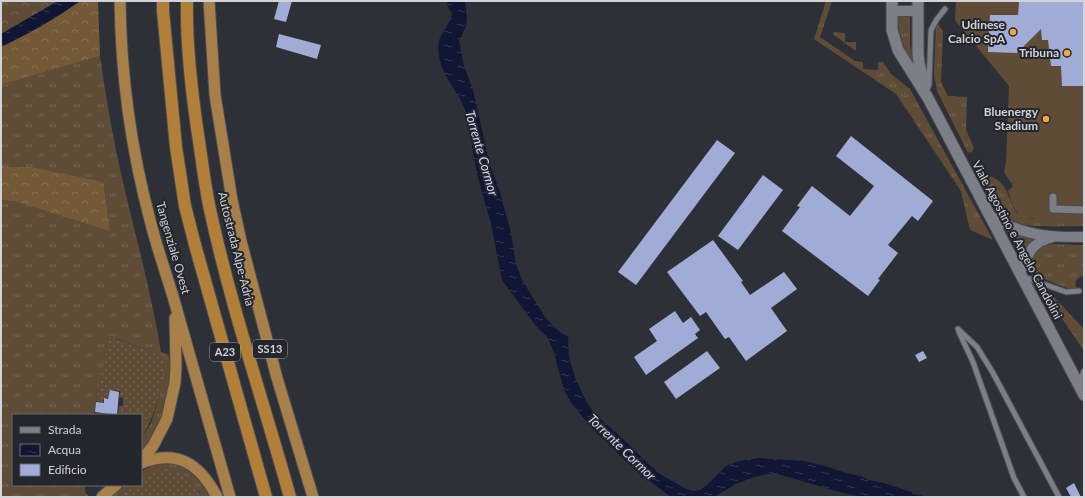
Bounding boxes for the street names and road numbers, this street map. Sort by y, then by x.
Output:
street label: Viale Agostino e Angelo Candolini [969,158,1066,322]
street label: Autostrada Alpe-Adria [215,190,258,308]
street label: Tangenziale Ovest [153,200,194,296]
road number: SS13 [253,340,287,358]
road number: A23 [210,343,240,361]

